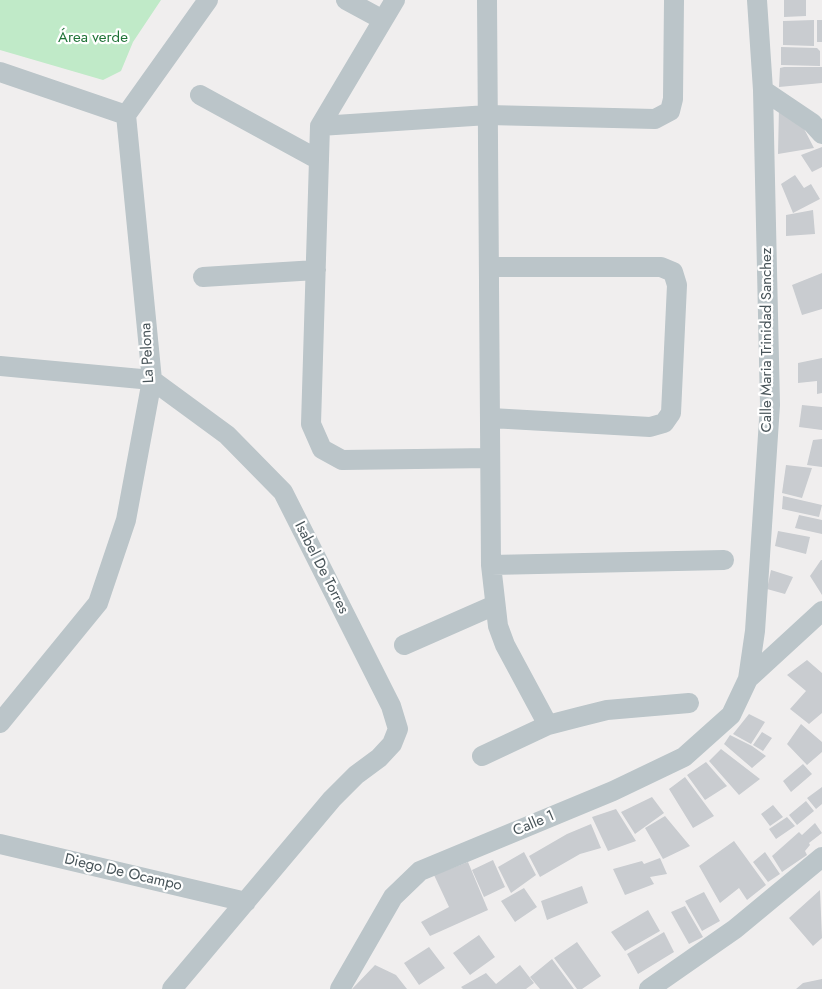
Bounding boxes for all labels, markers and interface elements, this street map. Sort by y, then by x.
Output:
park label: Área verde [58,29,128,47]
street label: Calle Maria Trinidad Sanchez [758,248,776,432]
street label: La Pelona [137,322,159,384]
street label: Isabel De Torres [290,519,352,617]
street label: Calle 1 [511,807,557,841]
street label: Diego De Ocampo [62,851,184,895]

